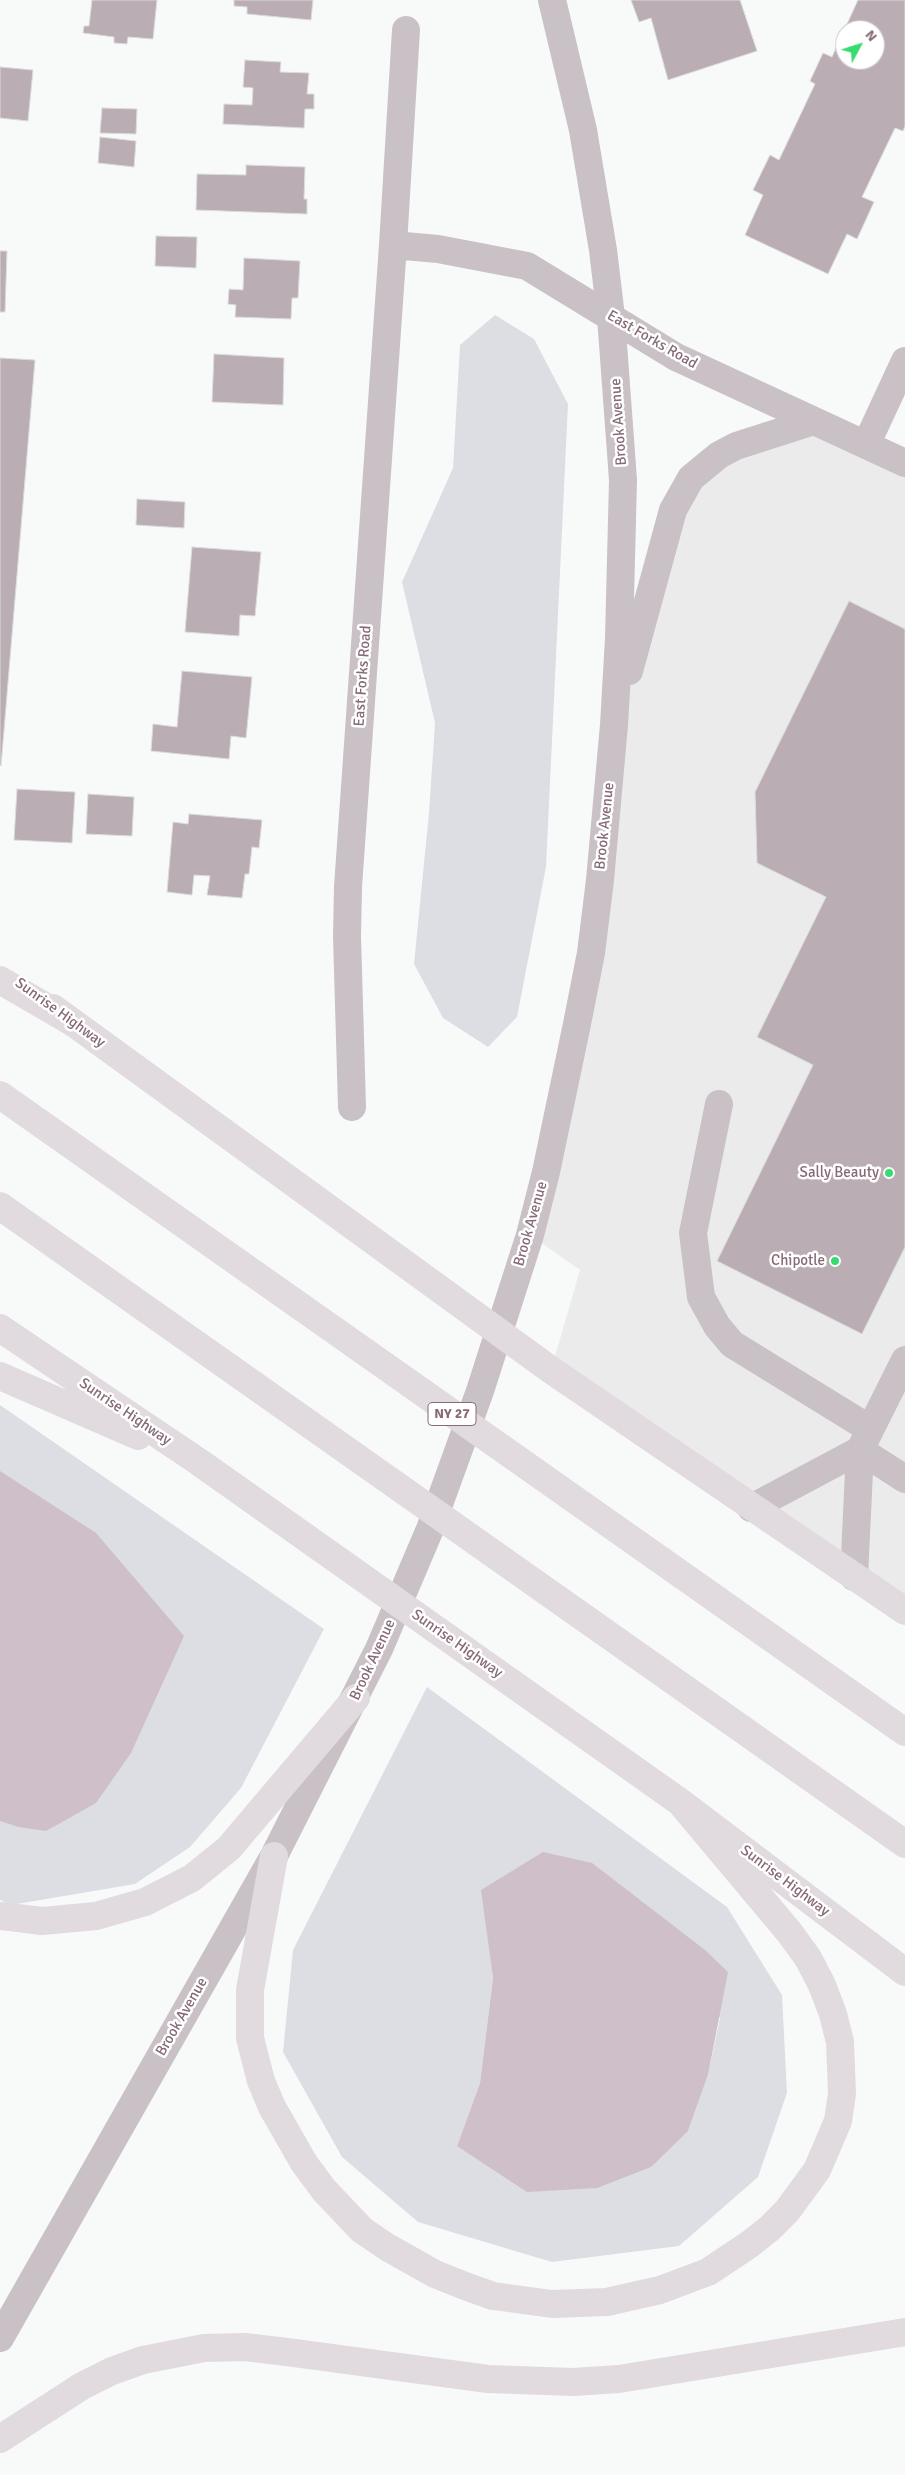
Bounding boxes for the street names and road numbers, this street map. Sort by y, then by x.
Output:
street label: East Forks Road [604,307,700,373]
street label: Brook Avenue [607,378,631,466]
street label: East Forks Road [350,625,376,727]
street label: Brook Avenue [591,782,619,870]
street label: Sunrise Highway [11,974,109,1052]
street label: Brook Avenue [510,1179,552,1269]
street label: Sunrise Highway [76,1375,174,1449]
road number: NY 27 [428,1402,476,1426]
street label: Sunrise Highway [408,1606,506,1682]
street label: Brook Avenue [346,1617,400,1703]
street label: Sunrise Highway [737,1842,833,1920]
street label: Brook Avenue [152,1975,212,2059]

